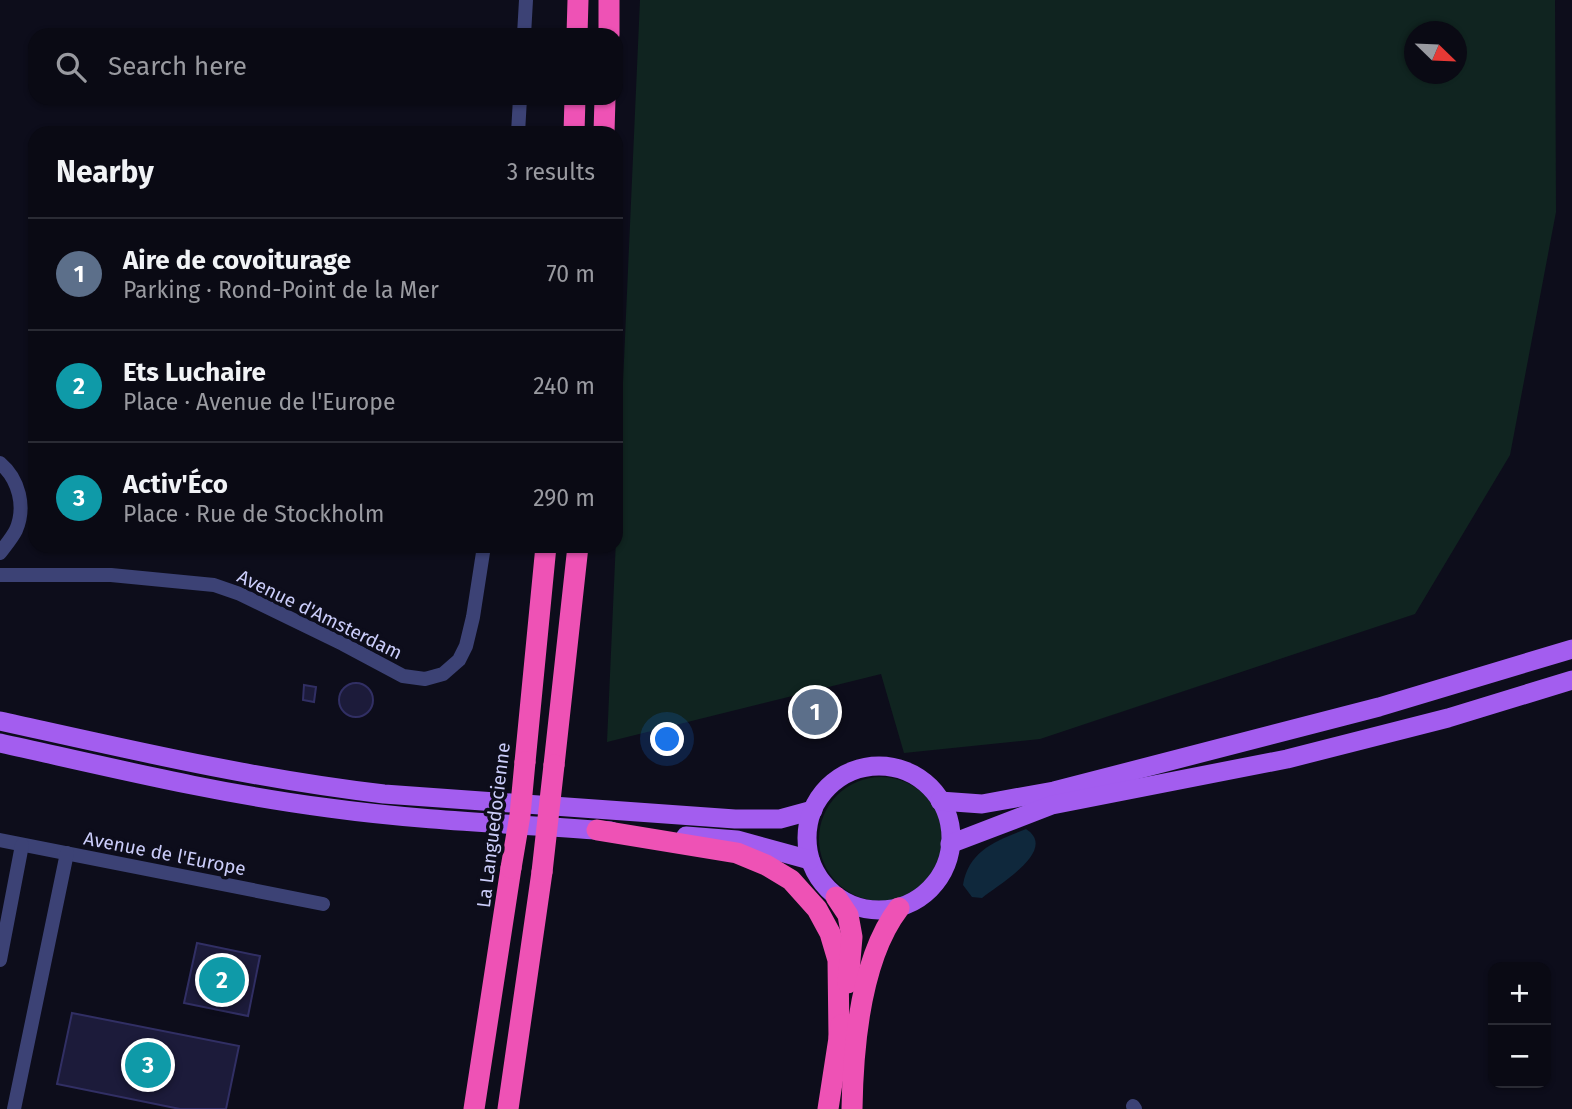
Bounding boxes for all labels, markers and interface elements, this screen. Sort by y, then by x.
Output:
north arrow [1404,21,1467,84]
search box [28,28,623,105]
icon: search [52,48,90,86]
text: Search here [108,51,247,82]
text: Nearby [56,154,154,190]
text: 3 results [507,158,595,186]
text: Aire de covoiturage [123,245,351,276]
text: 1 [74,260,84,288]
text: 70 m [546,260,595,288]
text: Parking · Rond-Point de la Mer [123,276,439,304]
text: Ets Luchaire [123,357,266,388]
text: 2 [73,372,85,400]
text: 240 m [533,372,595,400]
text: Place · Avenue de l'Europe [123,388,395,416]
text: Activ'Éco [123,469,228,500]
text: 3 [73,484,85,512]
text: 290 m [533,484,595,512]
text: Place · Rue de Stockholm [123,500,384,528]
street label: Avenue d'Amsterdam [233,564,406,664]
pin: 1 [792,686,838,738]
your location [650,722,684,756]
street label: La Languedocienne [472,741,515,909]
street label: Avenue de l'Europe [82,826,248,880]
pin: 2 [199,954,245,1006]
map controls [1488,962,1551,1088]
button: + [1488,962,1551,1025]
button: − [1488,1025,1551,1088]
pin: 3 [125,1039,171,1091]

